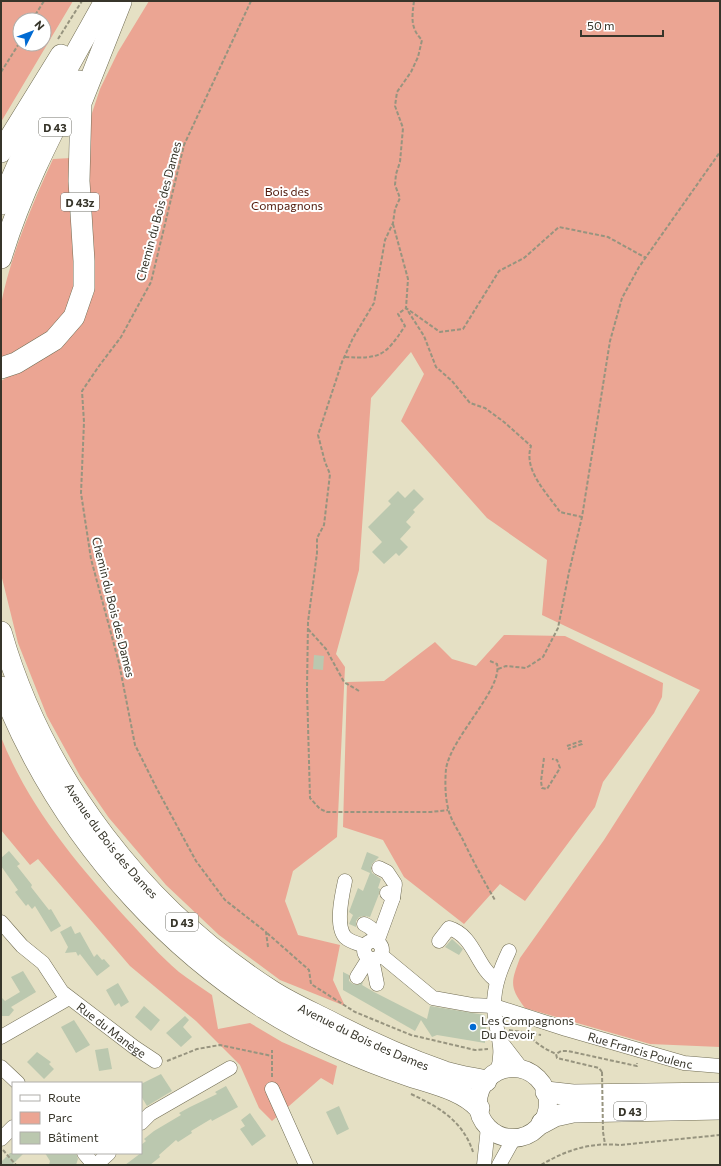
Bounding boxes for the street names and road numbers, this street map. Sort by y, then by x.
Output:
road number: D 43 [39,118,71,136]
street label: Chemin du Bois des Dames [133,140,183,282]
road number: D 43z [61,193,99,211]
street label: Chemin du Bois des Dames [90,535,138,679]
street label: Avenue du Bois des Dames [63,780,161,901]
road number: D 43 [166,913,198,931]
street label: Rue du Manège [74,999,149,1060]
street label: Avenue du Bois des Dames [296,1000,431,1073]
street label: Rue Francis Poulenc [586,1029,693,1071]
road number: D 43 [614,1102,646,1120]

